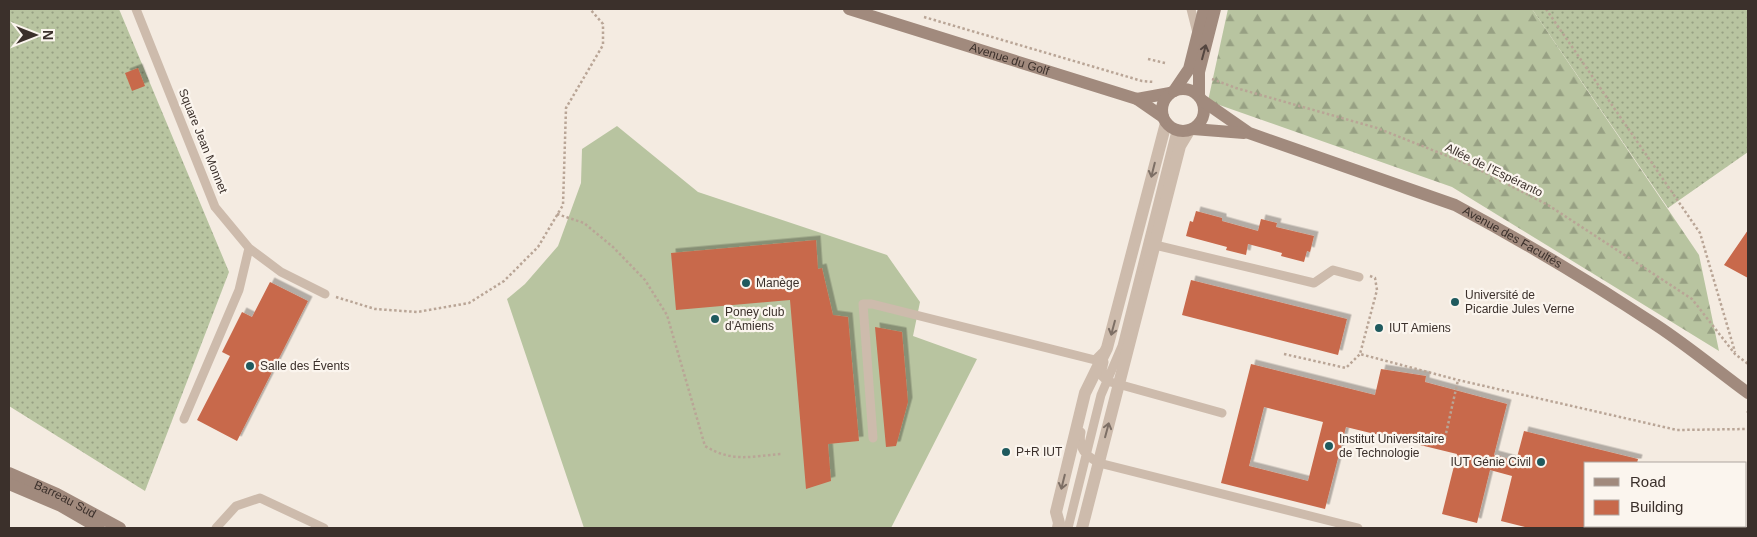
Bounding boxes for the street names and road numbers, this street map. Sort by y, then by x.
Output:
street label: Avenue du Golf [968,40,1052,78]
street label: Square Jean Monnet [176,87,231,196]
street label: Allée de l’Espéranto [1443,140,1545,200]
street label: Avenue des Facultés [1460,203,1564,271]
street label: Barreau Sud [32,478,98,521]

